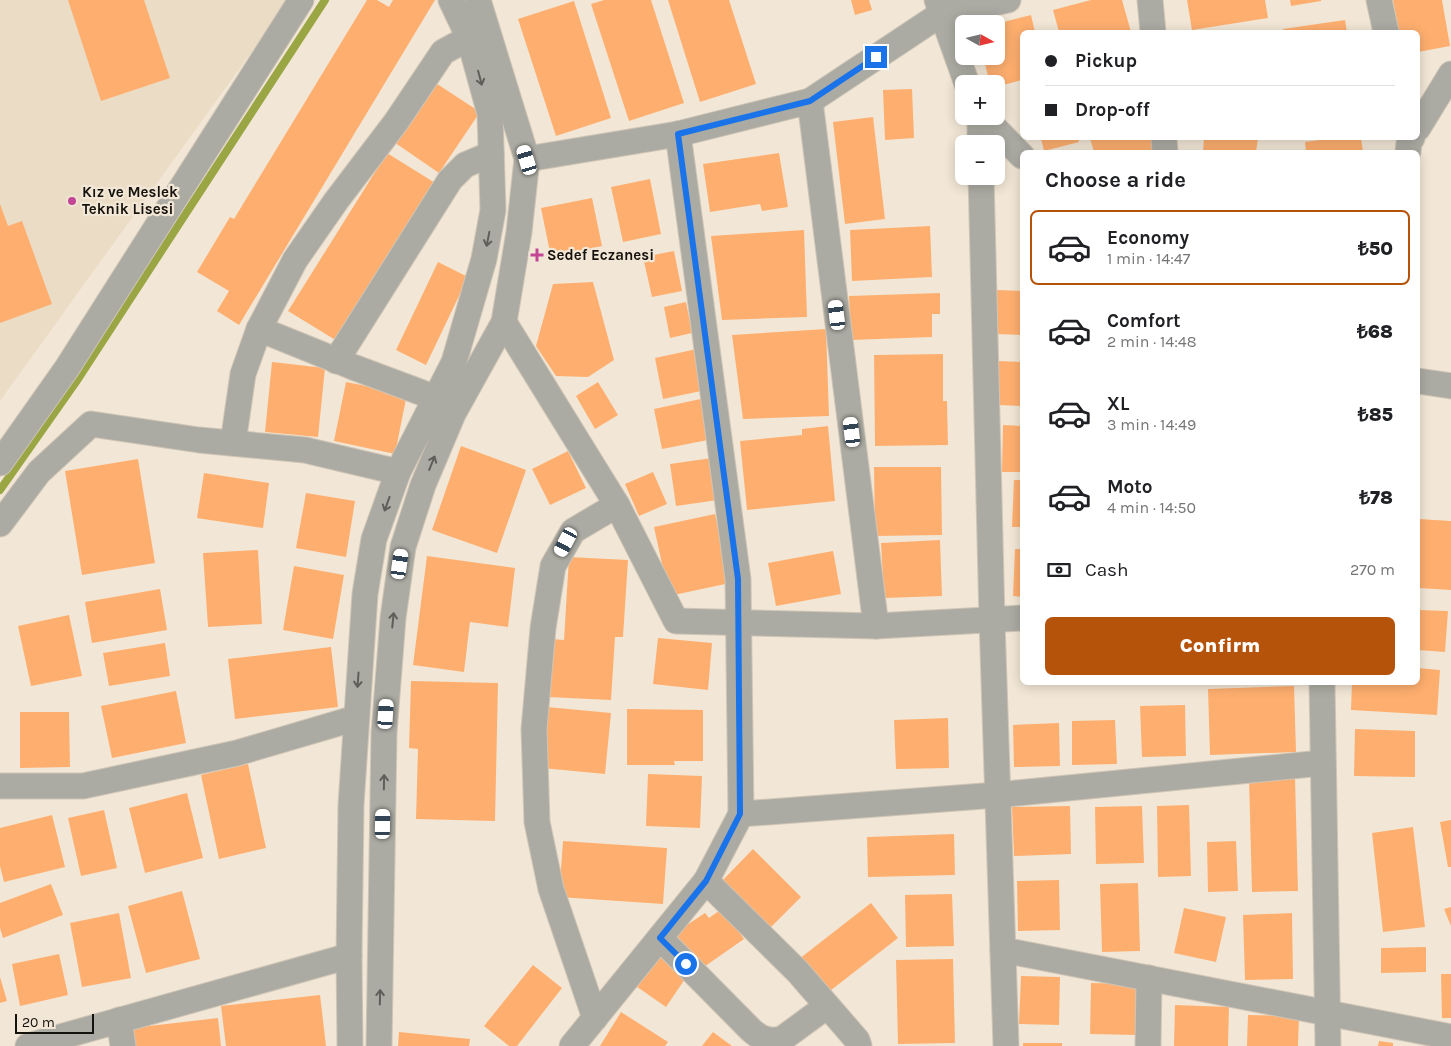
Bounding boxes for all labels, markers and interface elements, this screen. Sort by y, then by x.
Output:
north arrow [955,15,1005,65]
map controls [955,15,1005,185]
route end [865,46,887,68]
text: Pickup [1075,50,1137,72]
one-way arrow [476,70,485,86]
button: + [955,75,1005,125]
text: Drop-off [1075,99,1150,121]
button: − [955,135,1005,185]
car [515,143,538,177]
text: Choose a ride [1045,167,1186,193]
place label: Kız ve Meslek Teknik Lisesi [82,183,178,218]
marker: Kız ve Meslek Teknik Lisesi [66,195,78,207]
icon: car [1047,225,1092,270]
text: Economy [1107,227,1189,249]
one-way arrow [482,230,492,246]
text: ₺50 [1358,238,1393,260]
place label: Sedef Eczanesi [547,246,654,264]
marker: Sedef Eczanesi [531,249,543,261]
text: 1 min · 14:47 [1107,249,1190,268]
car [827,299,846,331]
icon: car [1047,308,1092,353]
text: Comfort [1107,310,1181,332]
text: ₺68 [1357,321,1393,343]
text: 2 min · 14:48 [1107,332,1197,351]
icon: car [1047,391,1092,436]
text: XL [1107,393,1129,415]
text: ₺85 [1358,404,1393,426]
text: 3 min · 14:49 [1107,415,1196,434]
car [842,416,861,448]
one-way arrow [429,456,438,471]
icon: car [1047,474,1092,519]
text: Moto [1107,476,1153,498]
text: ₺78 [1359,487,1393,509]
one-way arrow [382,495,391,511]
text: 4 min · 14:50 [1107,498,1196,517]
car [552,525,579,559]
car [390,548,409,580]
icon: cash [1045,556,1073,584]
text: Cash [1085,559,1129,581]
text: 270 m [1350,560,1395,579]
one-way arrow [388,612,398,628]
button: Confirm [1045,617,1395,675]
one-way arrow [354,672,363,688]
car [377,699,394,729]
one-way arrow [379,775,388,791]
car [375,809,390,839]
route start [675,953,697,975]
one-way arrow [376,990,385,1006]
scale bar [15,1011,94,1034]
text: 20 m [22,1014,55,1031]

